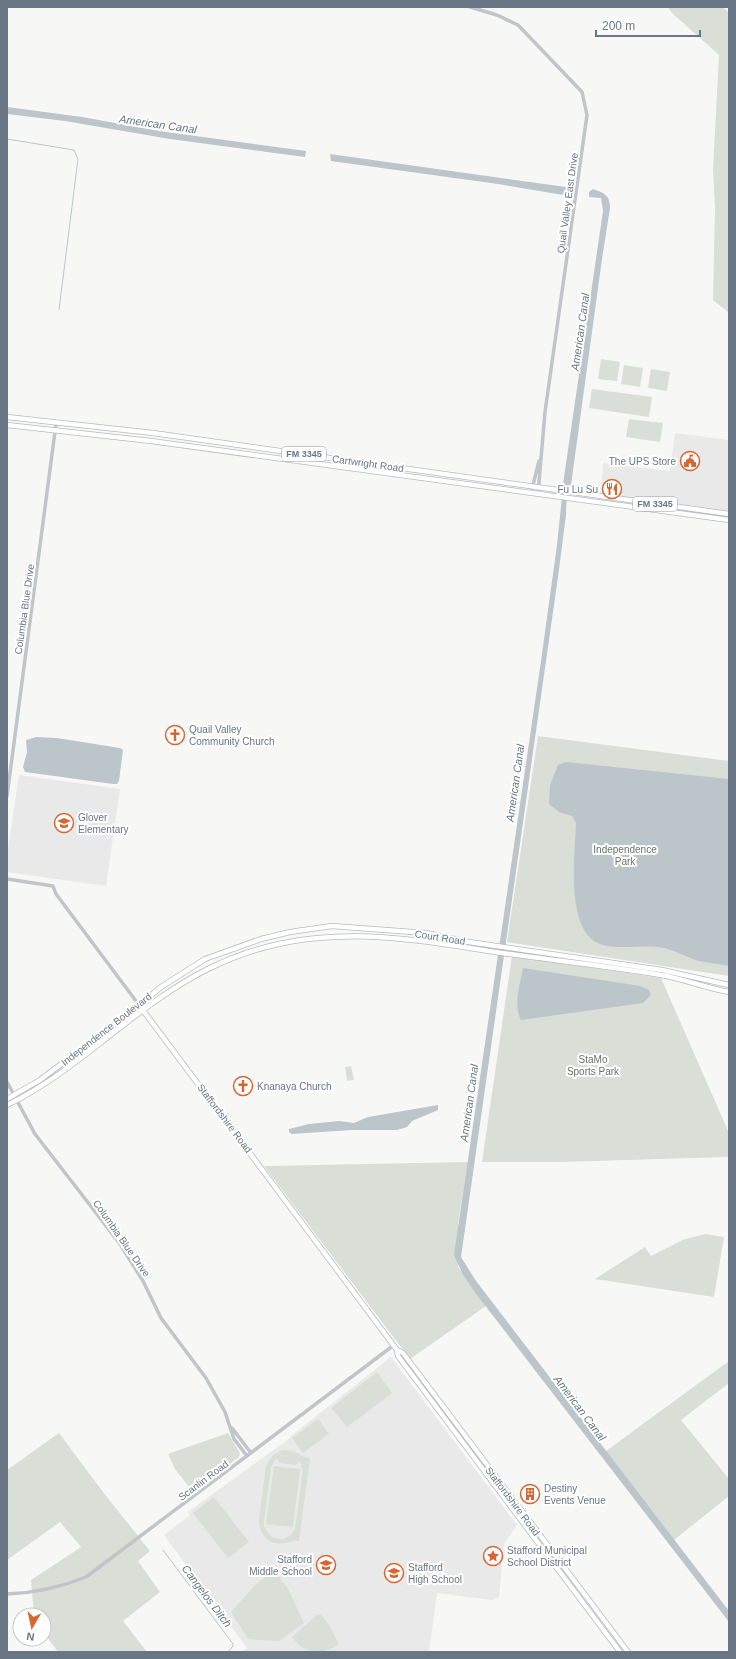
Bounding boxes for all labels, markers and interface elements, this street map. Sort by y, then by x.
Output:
scale bar [596,12,700,38]
text: 200 m [602,19,635,33]
water label: American Canal [117,112,198,135]
street label: Quail Valley East Drive [555,152,580,254]
water label: American Canal [568,292,591,373]
road number: FM 3345 [282,447,326,461]
public building icon: The UPS Store [679,450,701,472]
street label: Cartwright Road [331,453,404,474]
place label: The UPS Store [609,456,676,467]
restaurant icon: Fu Lu Su [601,478,623,500]
place label: Fu Lu Su [557,484,598,495]
road number: FM 3345 [633,497,677,511]
street label: Columbia Blue Drive [13,563,36,655]
church icon: Quail Valley Community Church [164,724,186,746]
place label: Quail Valley Community Church [189,724,275,747]
water label: American Canal [503,743,526,824]
school or university icon: Glover Elementary [53,812,75,834]
place label: Glover Elementary [78,812,129,835]
park label: Independence Park [593,844,657,867]
street label: Court Road [414,928,466,947]
street label: Independence Boulevard [59,991,154,1068]
park label: StaMo Sports Park [567,1054,620,1077]
water label: American Canal [457,1063,480,1144]
church icon: Knanaya Church [232,1075,254,1097]
place label: Knanaya Church [257,1081,332,1092]
street label: Staffordshire Road [195,1082,254,1155]
street label: Columbia Blue Drive [91,1198,152,1279]
water label: American Canal [551,1372,609,1443]
street label: Scanlin Road [176,1458,230,1503]
street label: Staffordshire Road [483,1465,542,1538]
building icon: Destiny Events Venue [519,1483,541,1505]
place label: Destiny Events Venue [544,1483,606,1506]
place icon: Stafford Municipal School District [482,1545,504,1567]
place label: Stafford Municipal School District [507,1545,587,1568]
place label: Stafford Middle School [249,1554,312,1577]
school or university icon: Stafford Middle School [315,1554,337,1576]
school or university icon: Stafford High School [383,1562,405,1584]
place label: Stafford High School [408,1562,462,1585]
water label: Cangelos Ditch [180,1563,234,1629]
north arrow [12,1607,52,1647]
text: N [26,1630,35,1643]

